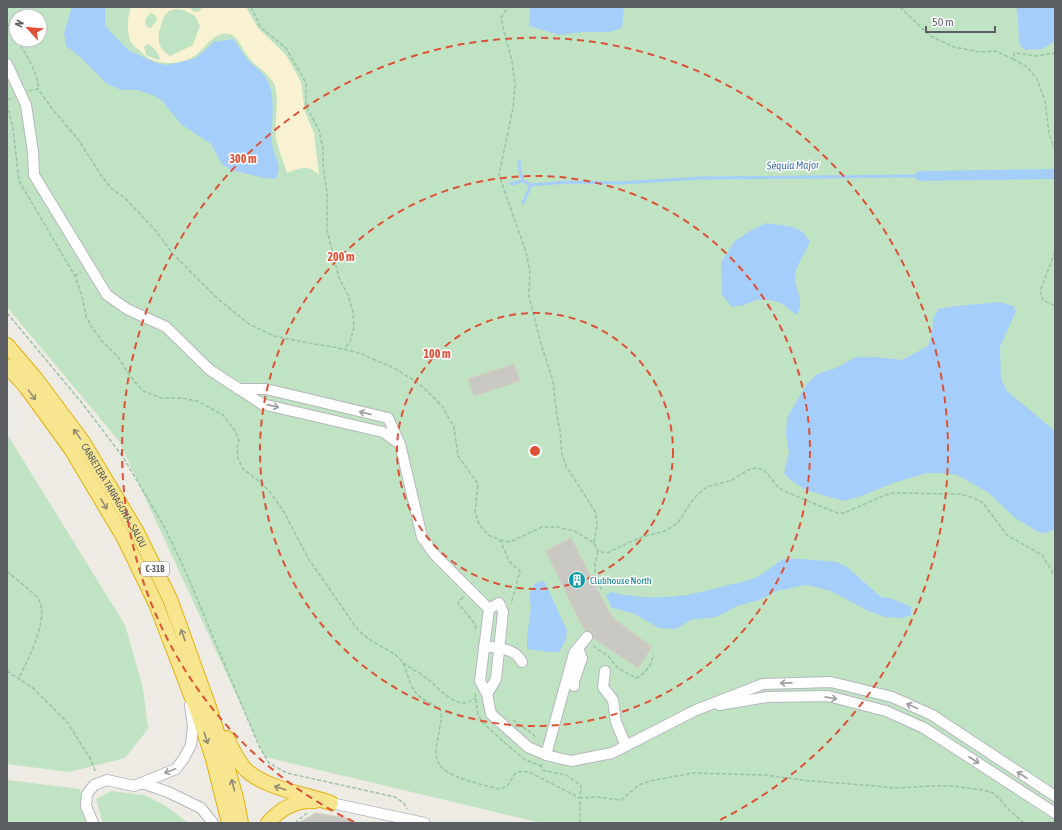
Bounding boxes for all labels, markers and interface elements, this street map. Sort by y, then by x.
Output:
north arrow [8,8,48,48]
scale bar [926,8,995,34]
text: 50 m [932,15,954,29]
text: N [12,18,26,29]
text: 300 m [229,152,257,166]
water label: Sèquia Major [766,159,820,171]
text: 200 m [327,250,355,264]
text: 100 m [423,347,451,361]
one-way arrow [28,390,36,401]
one-way arrow [266,403,279,411]
one-way arrow [359,408,372,416]
one-way arrow [73,429,81,440]
street label: CARRETERA TARRAGONA - SALOU [79,441,149,549]
centre of rings [528,444,542,458]
one-way arrow [100,498,108,510]
road number: C-31B [141,562,169,576]
building icon: Clubhouse North [567,570,587,590]
place label: Clubhouse North [590,575,652,586]
one-way arrow [178,630,186,642]
one-way arrow [780,679,793,687]
one-way arrow [824,694,837,702]
one-way arrow [907,702,919,710]
one-way arrow [203,731,210,744]
one-way arrow [969,756,980,764]
one-way arrow [165,768,177,775]
one-way arrow [1017,771,1028,779]
one-way arrow [228,779,236,792]
one-way arrow [274,784,287,791]

